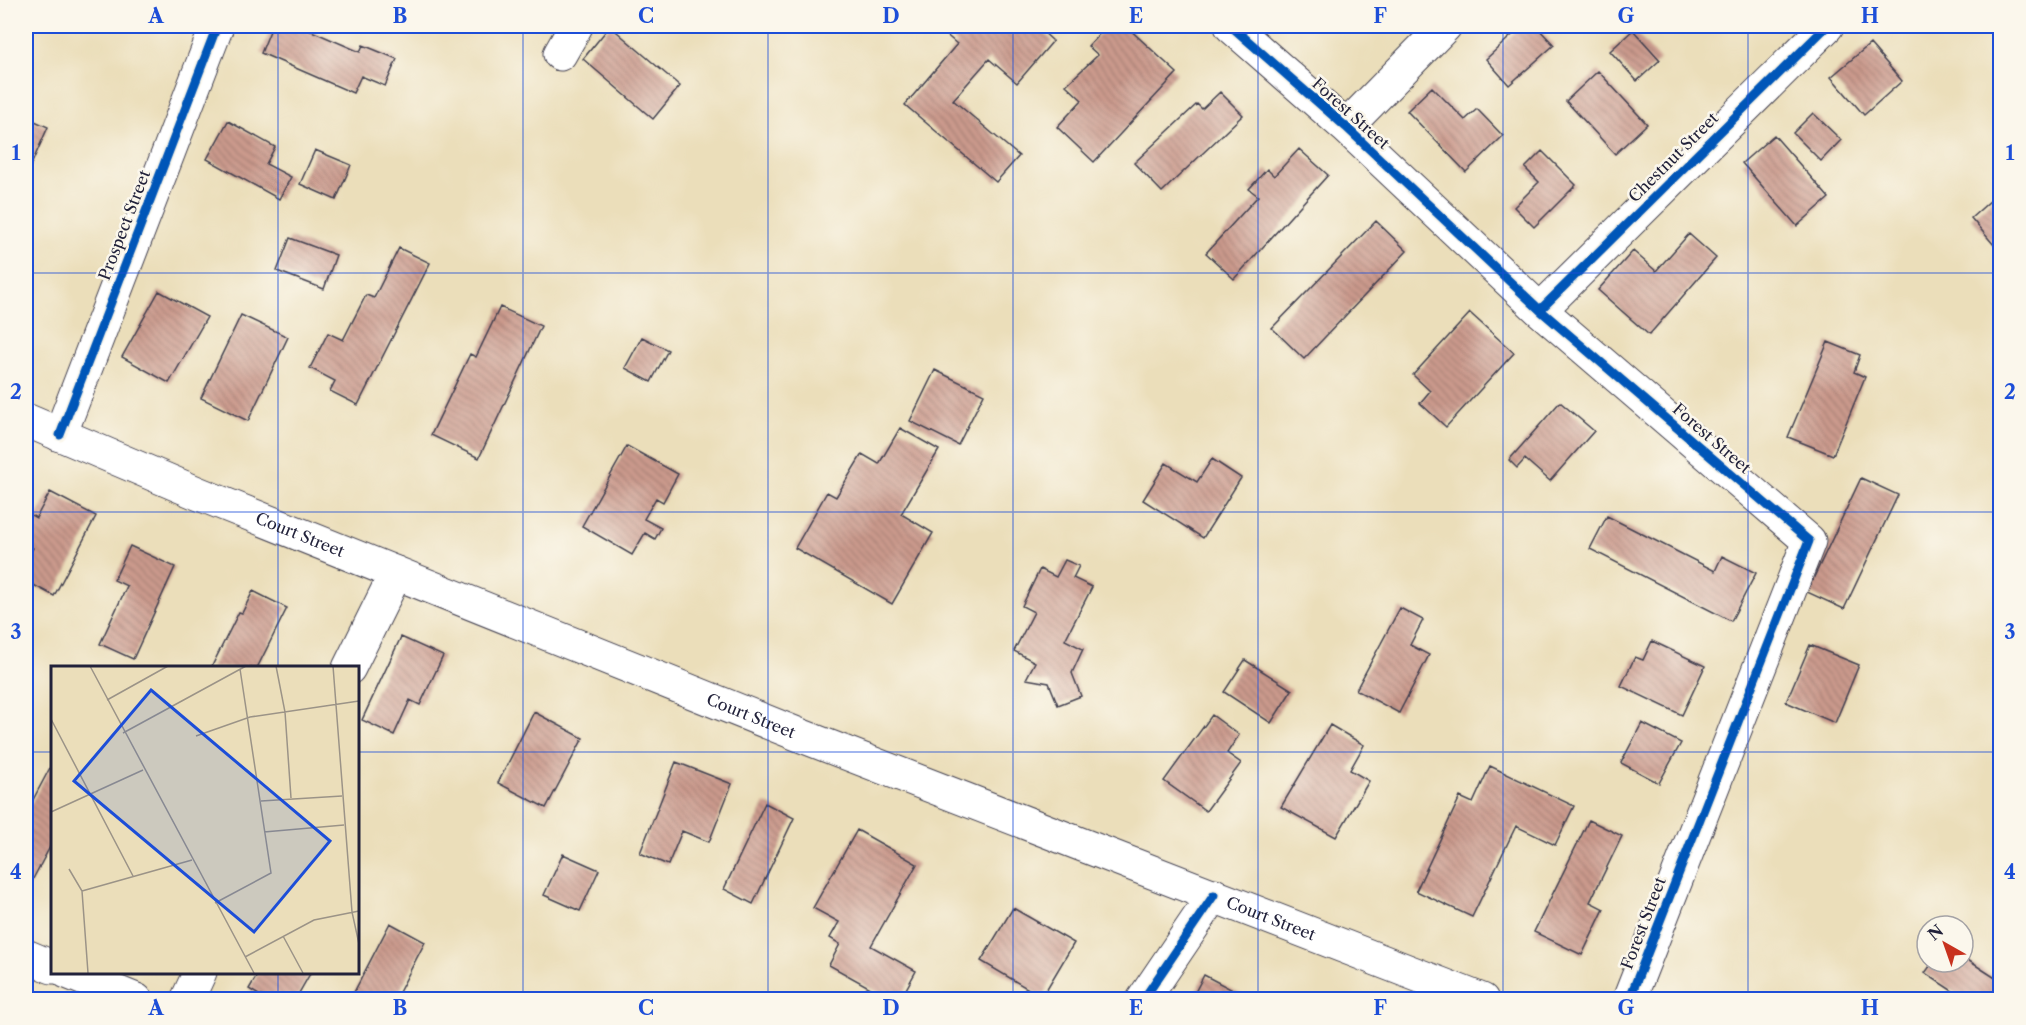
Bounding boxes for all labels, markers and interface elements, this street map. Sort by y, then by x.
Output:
text: A [147,4,164,28]
text: B [393,4,408,28]
text: C [638,4,654,28]
text: D [882,4,900,28]
text: E [1129,4,1143,28]
text: F [1373,4,1387,28]
text: G [1618,4,1635,28]
text: H [1861,4,1879,28]
street label: Forest Street [1308,73,1394,153]
street label: Chestnut Street [1624,108,1722,206]
text: 1 [12,141,21,165]
text: 1 [2006,141,2015,165]
street label: Prospect Street [94,167,154,283]
text: 2 [10,380,22,404]
text: 2 [2004,380,2016,404]
street label: Forest Street [1669,399,1755,478]
street label: Court Street [253,508,348,561]
text: 3 [10,620,22,644]
text: 3 [2004,620,2016,644]
inset map [51,666,358,974]
street label: Court Street [704,689,799,742]
text: 4 [10,860,22,884]
text: 4 [2004,860,2016,884]
street label: Forest Street [1616,874,1670,972]
street label: Court Street [1224,892,1319,945]
north arrow [1915,914,1975,974]
text: N [1924,920,1947,945]
text: A [147,996,164,1020]
text: B [393,996,408,1020]
text: C [638,996,654,1020]
text: D [882,996,900,1020]
text: E [1129,996,1143,1020]
text: F [1373,996,1387,1020]
text: G [1618,996,1635,1020]
text: H [1861,996,1879,1020]

